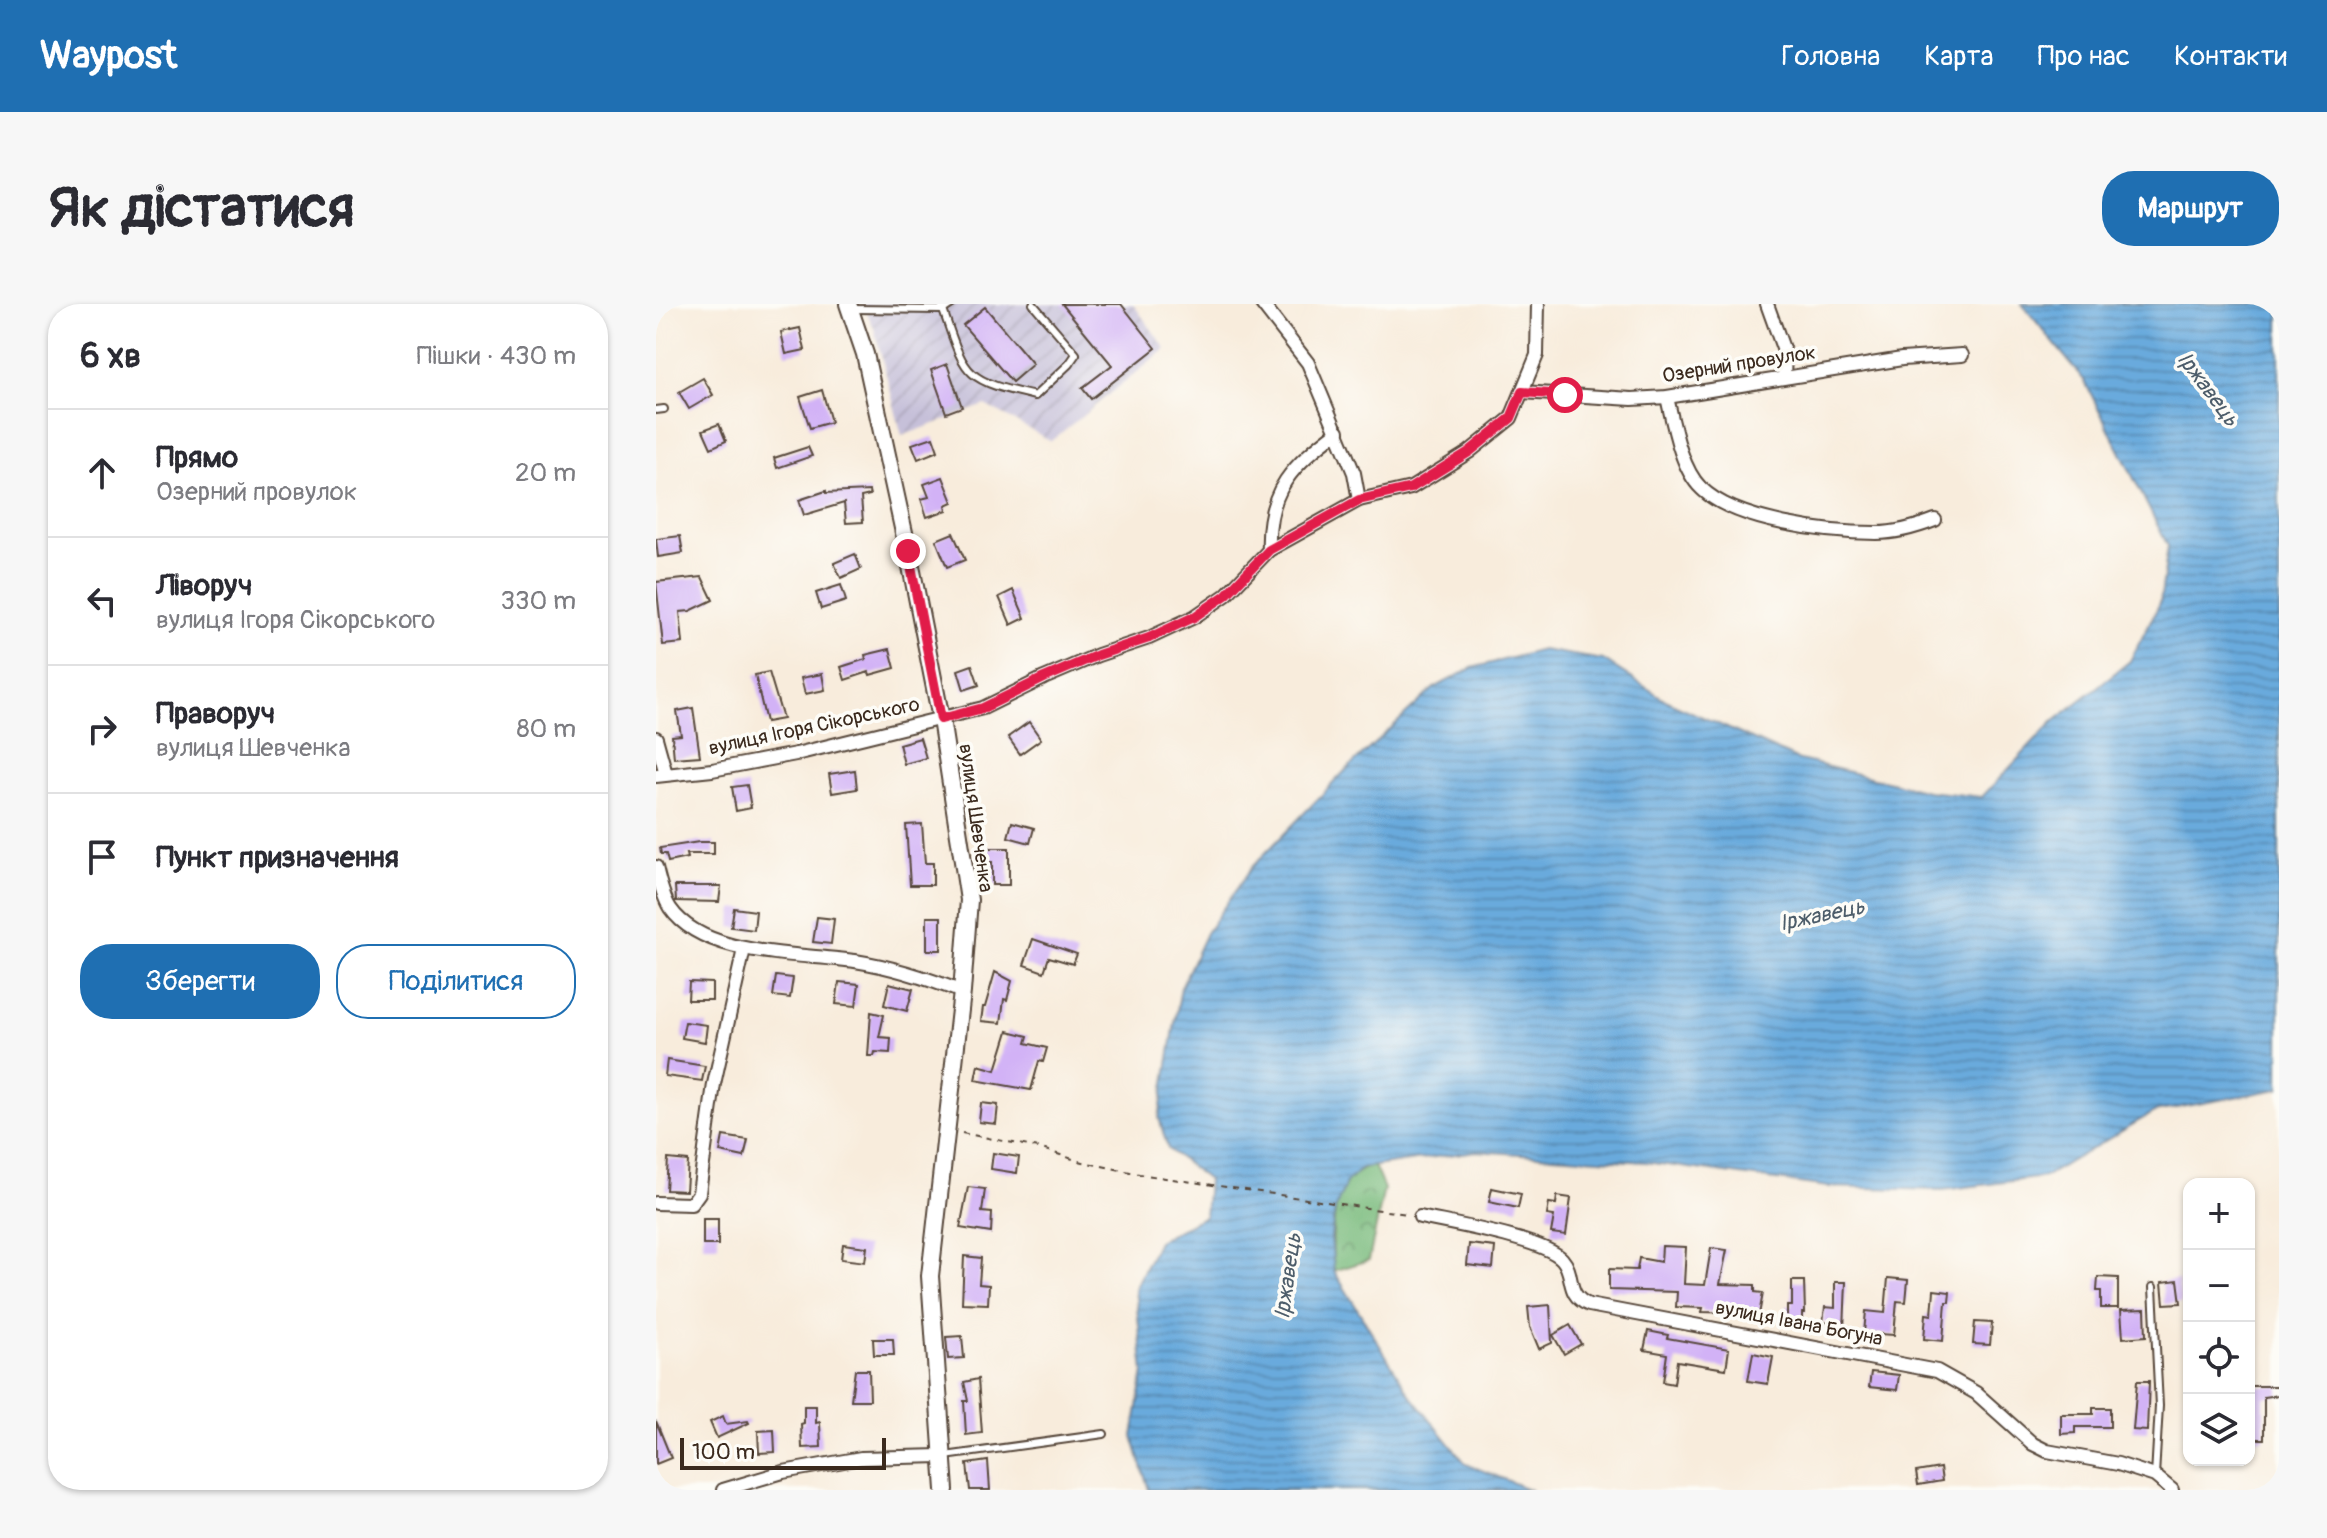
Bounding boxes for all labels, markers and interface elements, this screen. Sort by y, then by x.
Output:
text: Waypost [40,32,177,80]
text: Головна [1781,39,1880,74]
text: Карта [1924,39,1994,74]
text: Про нас [2038,39,2130,74]
text: Контакти [2174,39,2287,74]
button: Маршрут [2102,171,2279,246]
text: Як дістатися [48,174,354,243]
text: 6 хв [80,335,141,378]
text: Пішки · 430 m [417,340,576,372]
street label: Озерний провулок [1661,340,1817,388]
water label: Іржавець [2171,346,2246,433]
route start [1547,377,1583,413]
text: Прямо [156,439,238,476]
icon: ahead [80,451,124,495]
text: 20 m [515,457,576,489]
text: Озерний провулок [156,476,357,508]
route end [890,533,926,569]
text: Ліворуч [156,567,252,604]
icon: left [80,579,124,623]
text: 330 m [500,585,576,617]
text: вулиця Ігоря Сікорського [156,604,435,636]
street label: вулиця Ігоря Сікорського [706,691,922,761]
text: Праворуч [156,695,275,732]
icon: right [80,707,124,751]
text: 80 m [516,713,576,745]
text: вулиця Шевченка [156,732,351,764]
street label: вулиця Шевченка [953,742,999,894]
icon: arrive [80,835,124,879]
text: Пункт призначення [156,839,399,876]
water label: Іржавець [1777,892,1868,938]
button: Зберегти [80,944,320,1019]
button: Поділитися [336,944,576,1019]
map controls [2183,1178,2255,1466]
button: + [2183,1178,2255,1250]
water label: Іржавець [1268,1230,1308,1321]
button: − [2183,1250,2255,1322]
street label: вулиця Івана Богуна [1713,1295,1885,1351]
button: locate [2183,1322,2255,1394]
button: layers [2183,1394,2255,1466]
scale bar [680,1434,886,1470]
text: 100 m [692,1438,755,1466]

